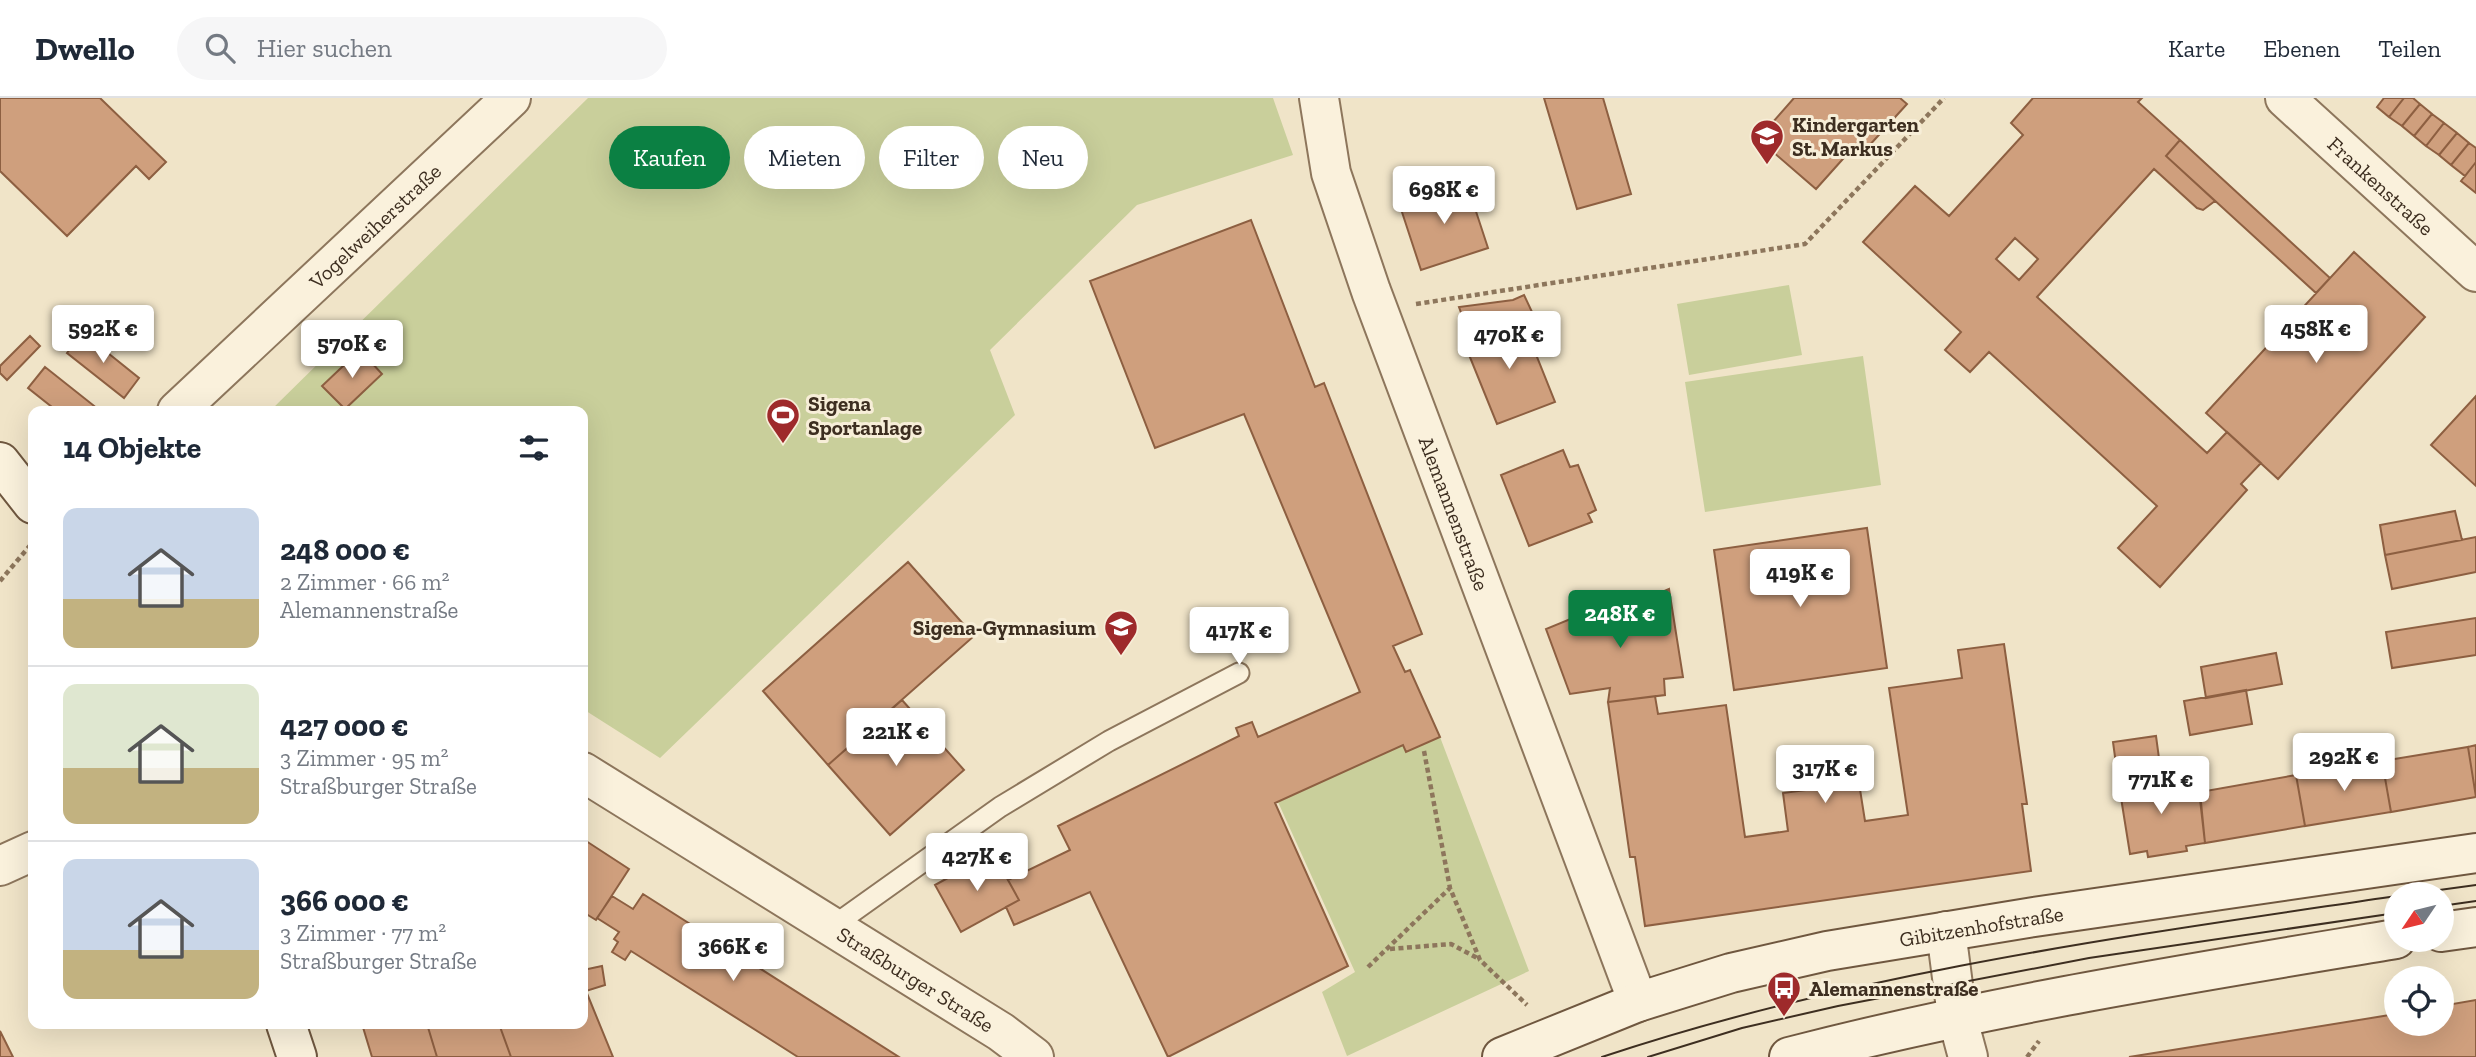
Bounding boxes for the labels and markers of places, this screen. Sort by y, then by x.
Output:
place label: Kindergarten St. Markus [1792,112,1920,161]
school or university icon: Kindergarten St. Markus [1748,117,1786,166]
pin: 698K € [1387,166,1501,226]
pin: 592K € [46,306,160,365]
pin: 458K € [2259,306,2373,365]
pin: 470K € [1452,312,1566,371]
pin: 570K € [295,320,409,380]
place label: Sigena Sportanlage [808,391,922,440]
sports icon: Sigena Sportanlage [764,396,802,445]
pin: 419K € [1743,550,1857,609]
pin: 248K € [1563,590,1677,650]
school or university icon: Sigena-Gymnasium [1102,608,1140,657]
pin: 417K € [1182,608,1296,667]
place label: Sigena-Gymnasium [913,615,1097,640]
pin: 221K € [839,708,953,768]
pin: 292K € [2287,734,2401,793]
pin: 317K € [1768,746,1882,805]
pin: 771K € [2104,756,2218,816]
pin: 427K € [920,834,1034,893]
pin: 366K € [676,924,790,983]
bus stop icon: Alemannenstraße [1765,969,1803,1018]
place label: Alemannenstraße [1809,976,1979,1001]

